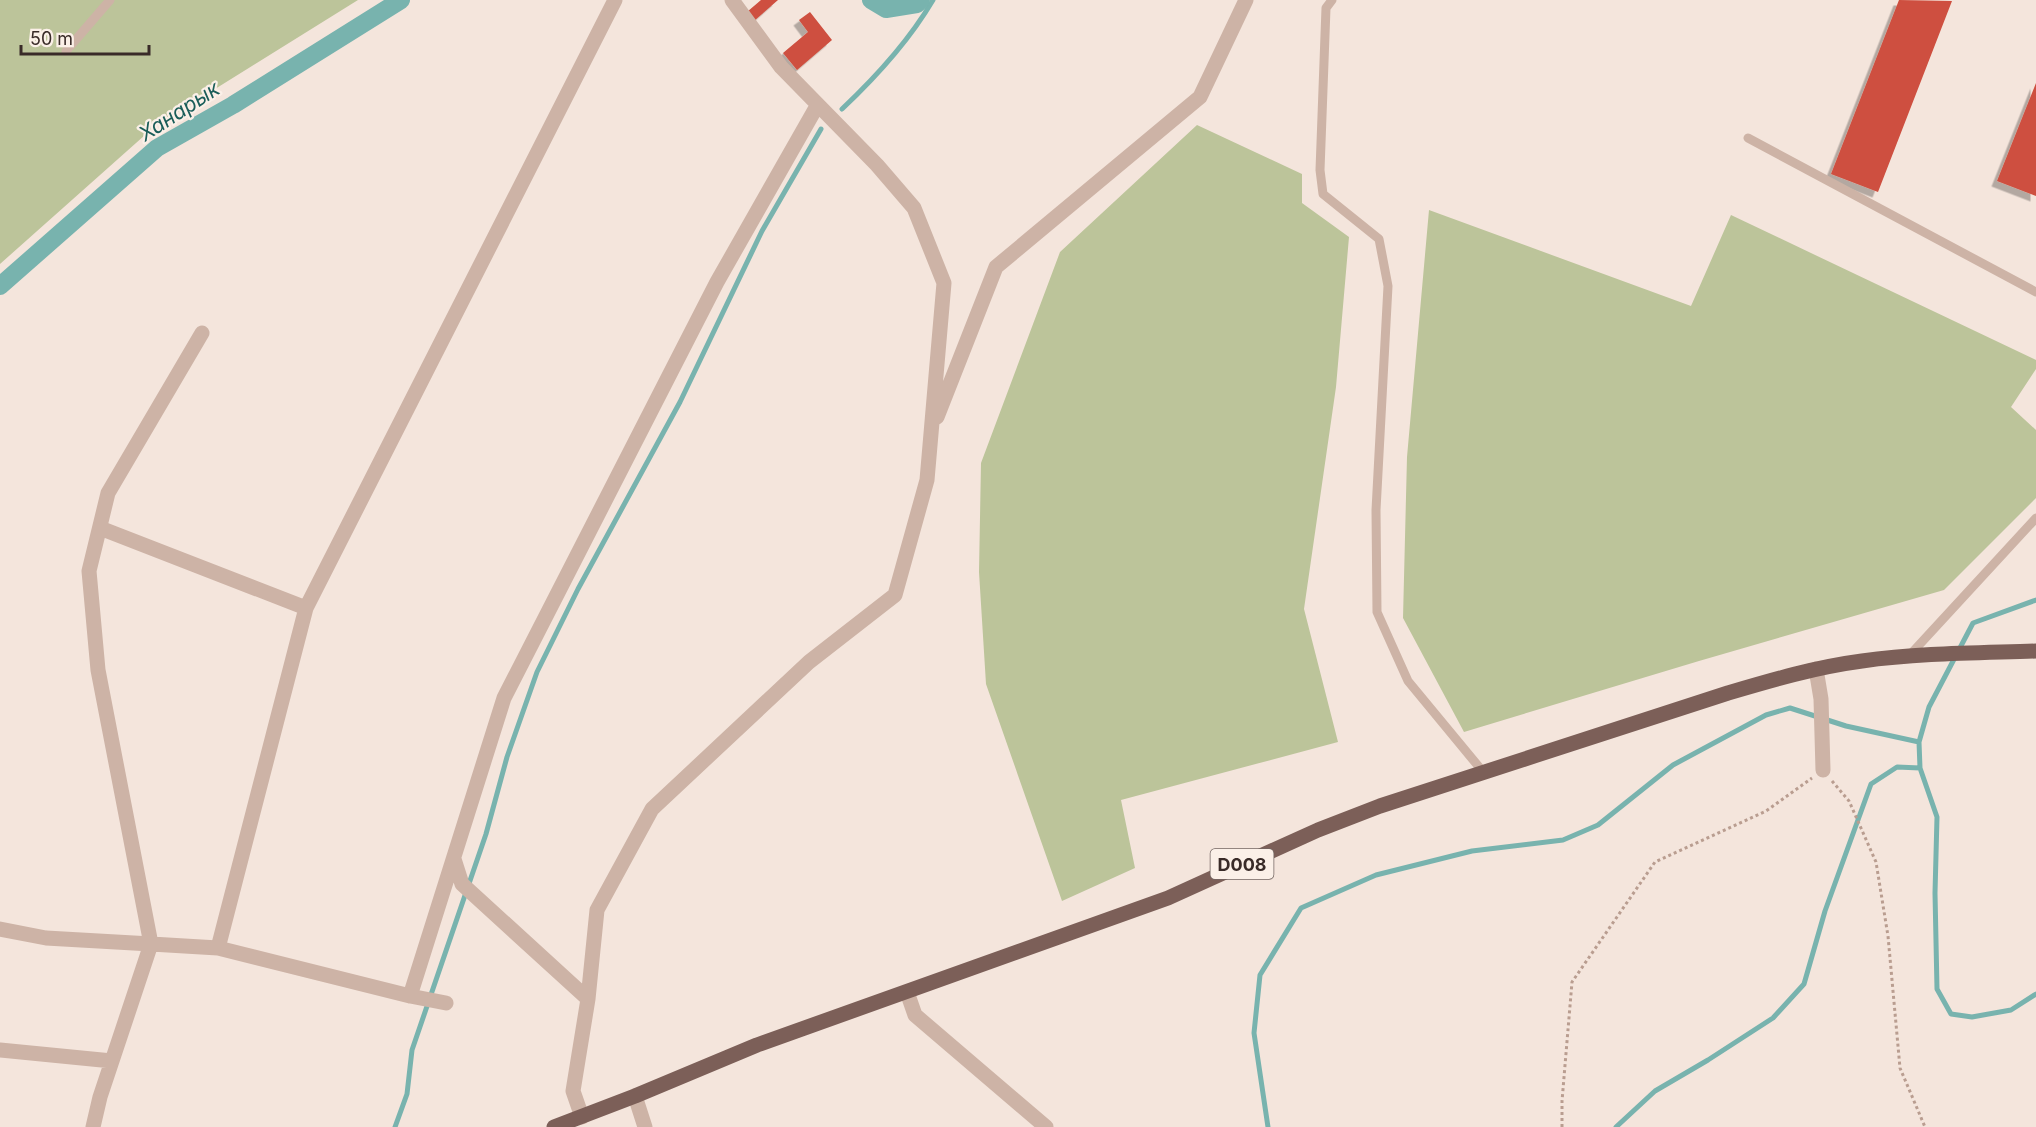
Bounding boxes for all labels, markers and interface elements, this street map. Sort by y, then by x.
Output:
scale bar [21,18,148,56]
text: 50 m [30,28,73,49]
water label: Ханарык [133,75,225,147]
road number: D008 [1210,849,1274,879]

